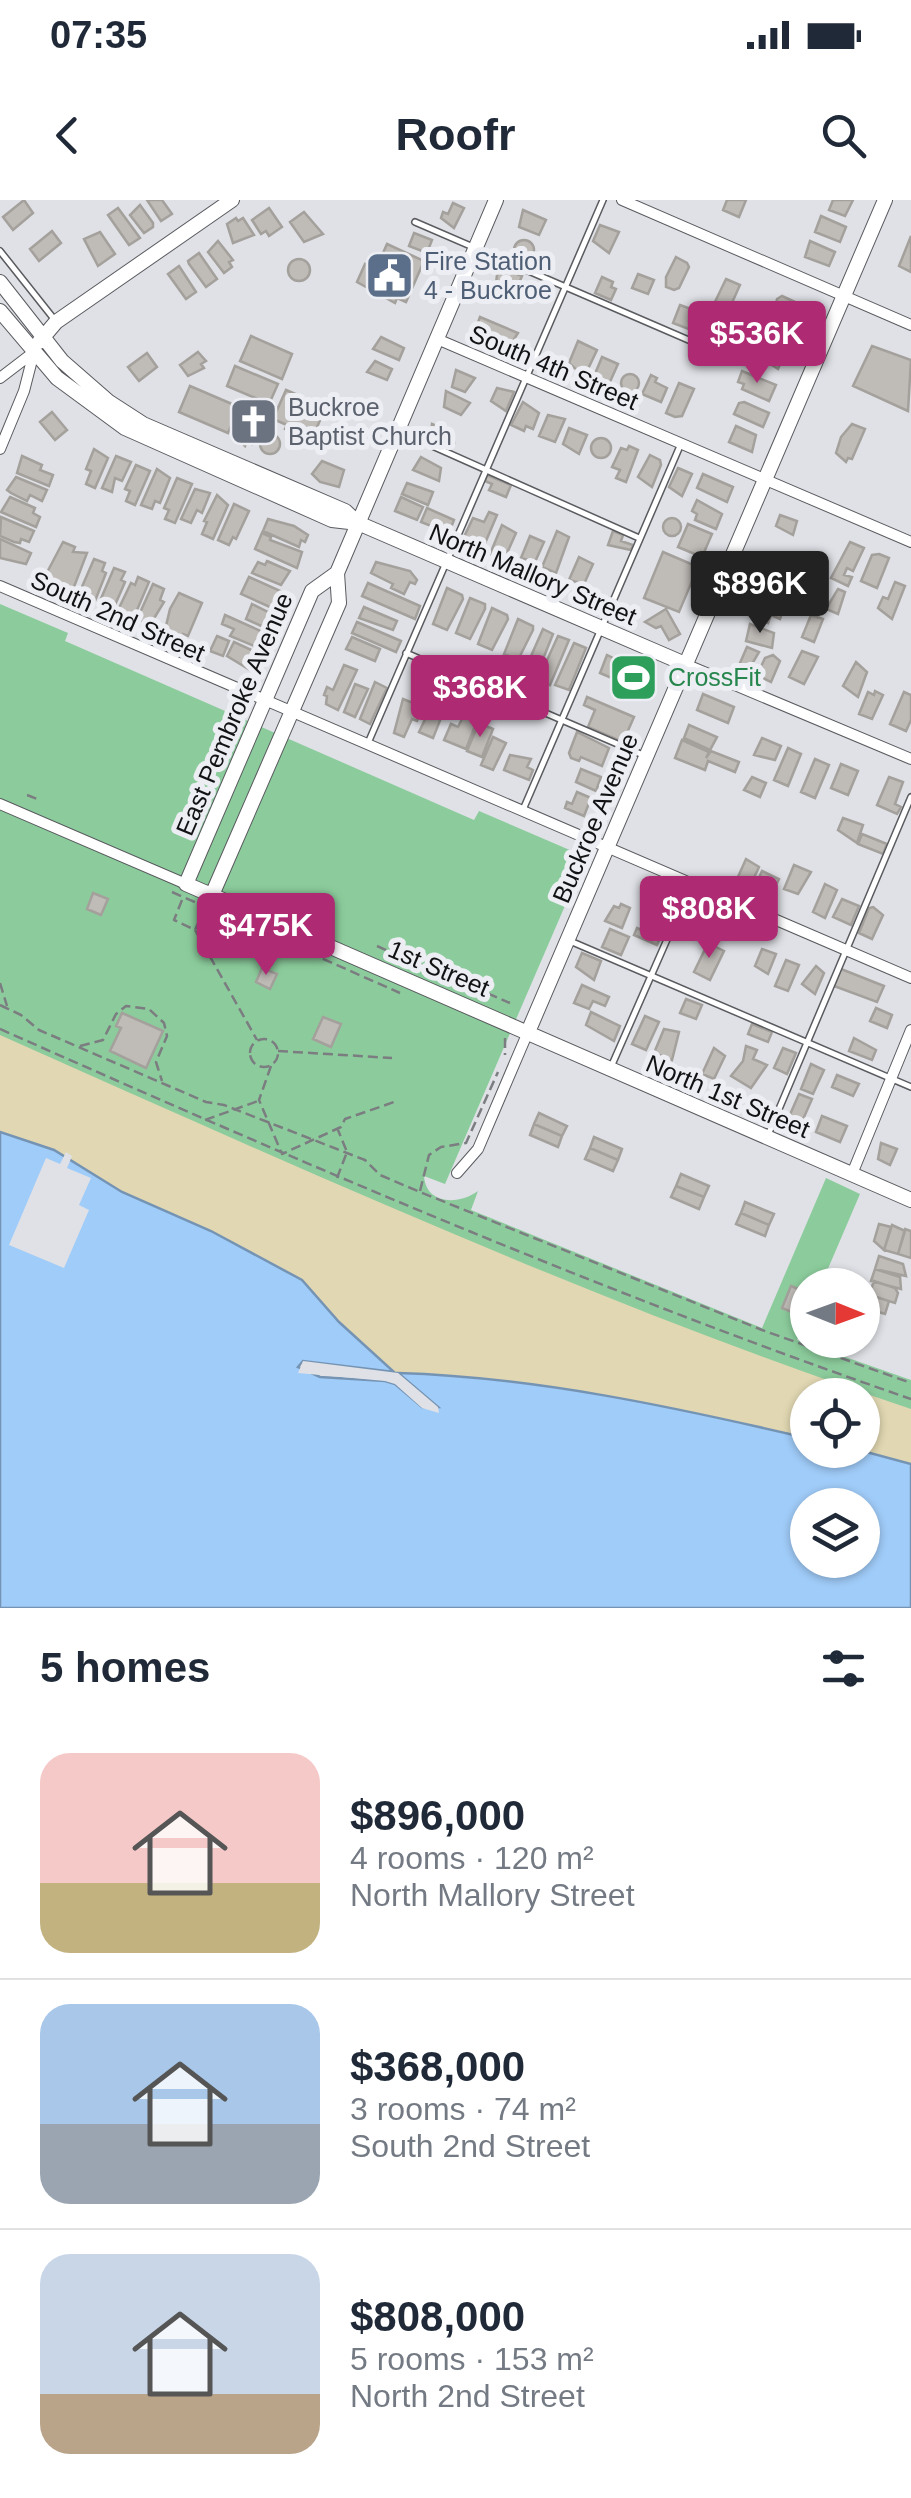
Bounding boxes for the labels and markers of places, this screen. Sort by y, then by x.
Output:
place label: Fire Station 4 - Buckroe [424,247,552,304]
public building icon: Fire Station 4 - Buckroe [363,249,415,301]
pin: $536K [687,301,827,386]
place label: Buckroe Baptist Church [288,393,452,450]
church icon: Buckroe Baptist Church [227,395,279,447]
pin: $896K [690,551,830,636]
sports icon: CrossFit [607,651,659,703]
pin: $368K [410,655,550,740]
place label: CrossFit [668,663,761,691]
pin: $808K [639,876,779,961]
pin: $475K [196,893,336,978]

